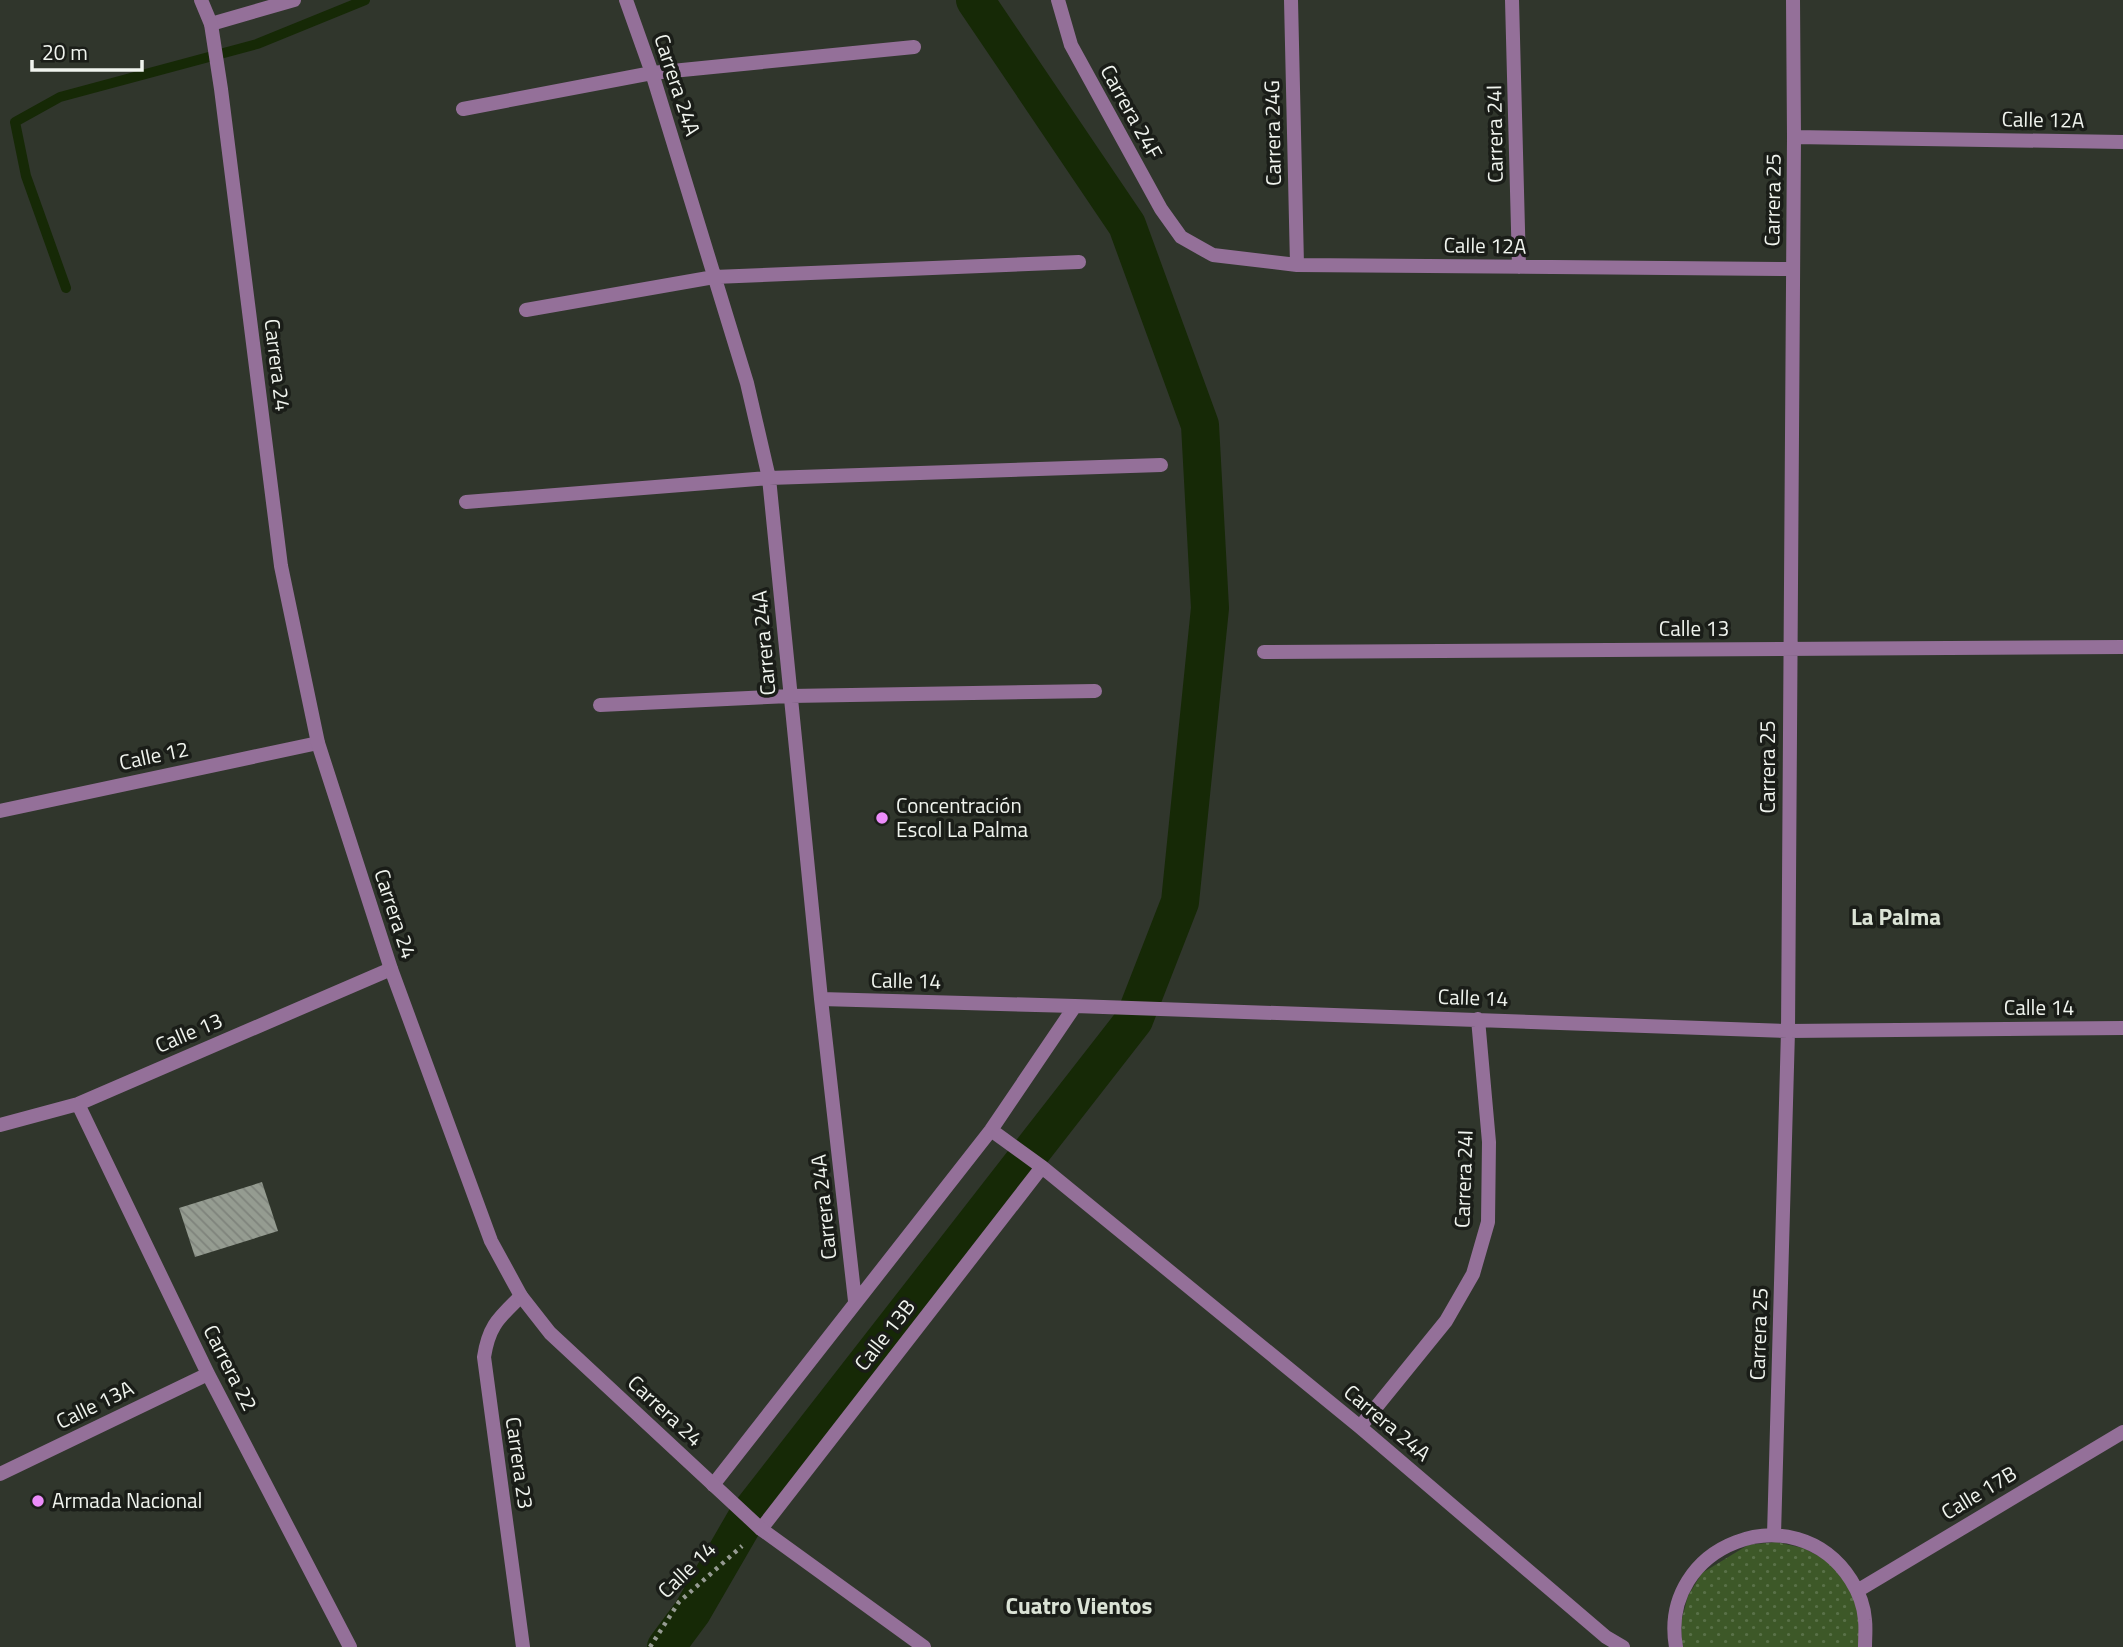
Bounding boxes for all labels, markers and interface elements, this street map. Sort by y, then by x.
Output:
scale bar [32,28,142,72]
street label: Carrera 24A [646,30,710,140]
text: 20 m [42,36,88,68]
street label: Carrera 24F [1093,58,1171,165]
street label: Carrera 24G [1255,80,1289,186]
street label: Carrera 24I [1477,85,1511,183]
street label: Calle 12A [2001,102,2085,136]
street label: Carrera 25 [1755,153,1789,247]
street label: Calle 12A [1443,228,1527,262]
street label: Carrera 24 [256,317,300,413]
street label: Carrera 24A [742,589,784,697]
street label: Calle 13 [1659,612,1729,644]
street label: Carrera 25 [1751,721,1783,813]
street label: Calle 12 [116,732,192,778]
place label: Concentración Escol La Palma [896,789,1028,845]
marker: Concentración Escol La Palma [874,810,890,826]
street label: Carrera 24 [366,865,426,963]
district label: La Palma [1851,899,1941,934]
street label: Calle 14 [871,963,941,997]
street label: Calle 14 [1437,980,1509,1014]
street label: Calle 14 [2004,991,2074,1023]
street label: Calle 13 [150,1004,227,1061]
street label: Carrera 24I [1445,1129,1481,1228]
street label: Carrera 24A [802,1153,844,1261]
street label: Carrera 25 [1740,1287,1776,1381]
street label: Calle 13B [846,1292,922,1377]
street label: Carrera 22 [196,1319,266,1416]
street label: Carrera 24 [621,1367,711,1454]
street label: Calle 13A [50,1371,139,1437]
street label: Carrera 24A [1337,1376,1439,1469]
street label: Carrera 23 [498,1415,542,1511]
street label: Calle 17B [1935,1457,2022,1527]
place label: Armada Nacional [52,1484,202,1516]
marker: Armada Nacional [30,1493,46,1509]
street label: Calle 14 [650,1533,723,1605]
district label: Cuatro Vientos [1006,1588,1153,1623]

